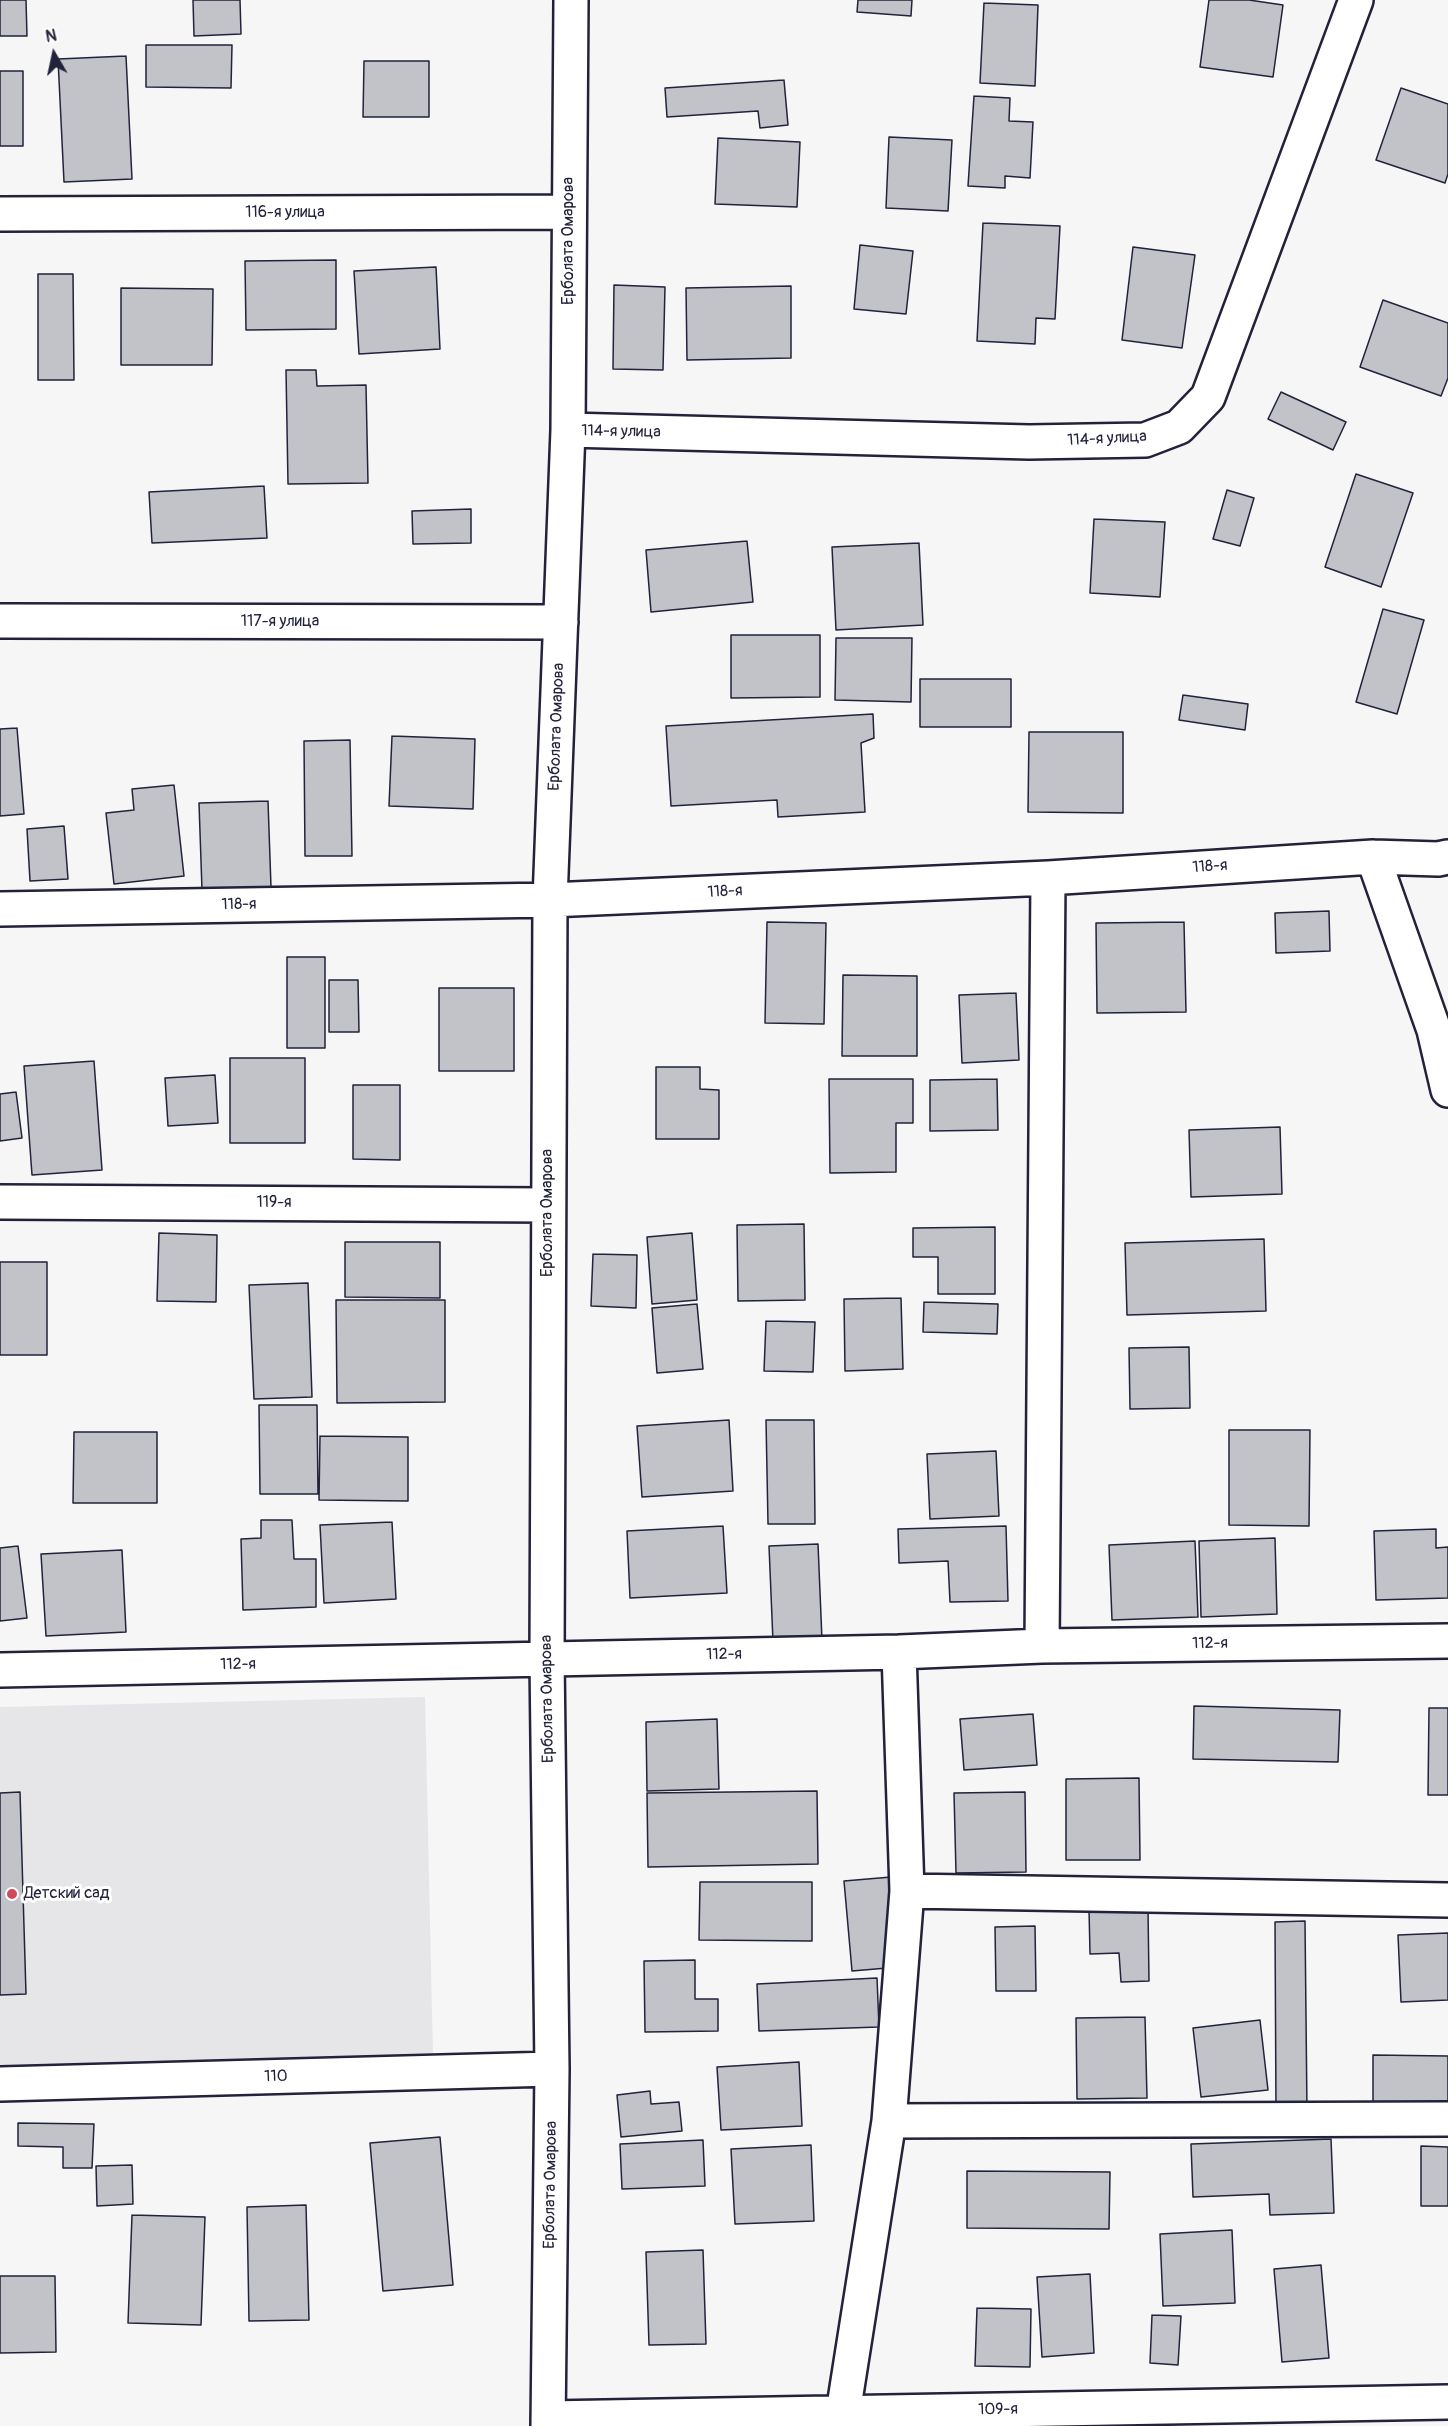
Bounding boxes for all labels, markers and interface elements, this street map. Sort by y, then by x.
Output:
north arrow [24,24,84,84]
text: N [44,25,58,47]
street label: Ерболата Омарова [559,177,579,305]
street label: 116-я улица [245,203,325,223]
street label: 114-я улица [581,422,661,442]
street label: 114-я улица [1067,427,1147,451]
street label: 117-я улица [241,612,319,632]
street label: Ерболата Омарова [545,663,569,791]
street label: 118-я [1192,856,1228,878]
street label: 118-я [707,881,743,903]
street label: 118-я [221,895,257,915]
street label: Ерболата Омарова [538,1149,558,1277]
street label: 119-я [256,1193,292,1213]
street label: 112-я [1192,1634,1228,1654]
street label: Ерболата Омарова [537,1635,559,1763]
street label: 112-я [706,1645,742,1665]
street label: 112-я [220,1655,256,1675]
place label: Детский сад [24,1884,109,1904]
marker: Детский сад [5,1887,19,1901]
street label: 110 [264,2067,288,2087]
street label: Ерболата Омарова [540,2121,562,2249]
street label: 109-я [978,2400,1018,2420]

